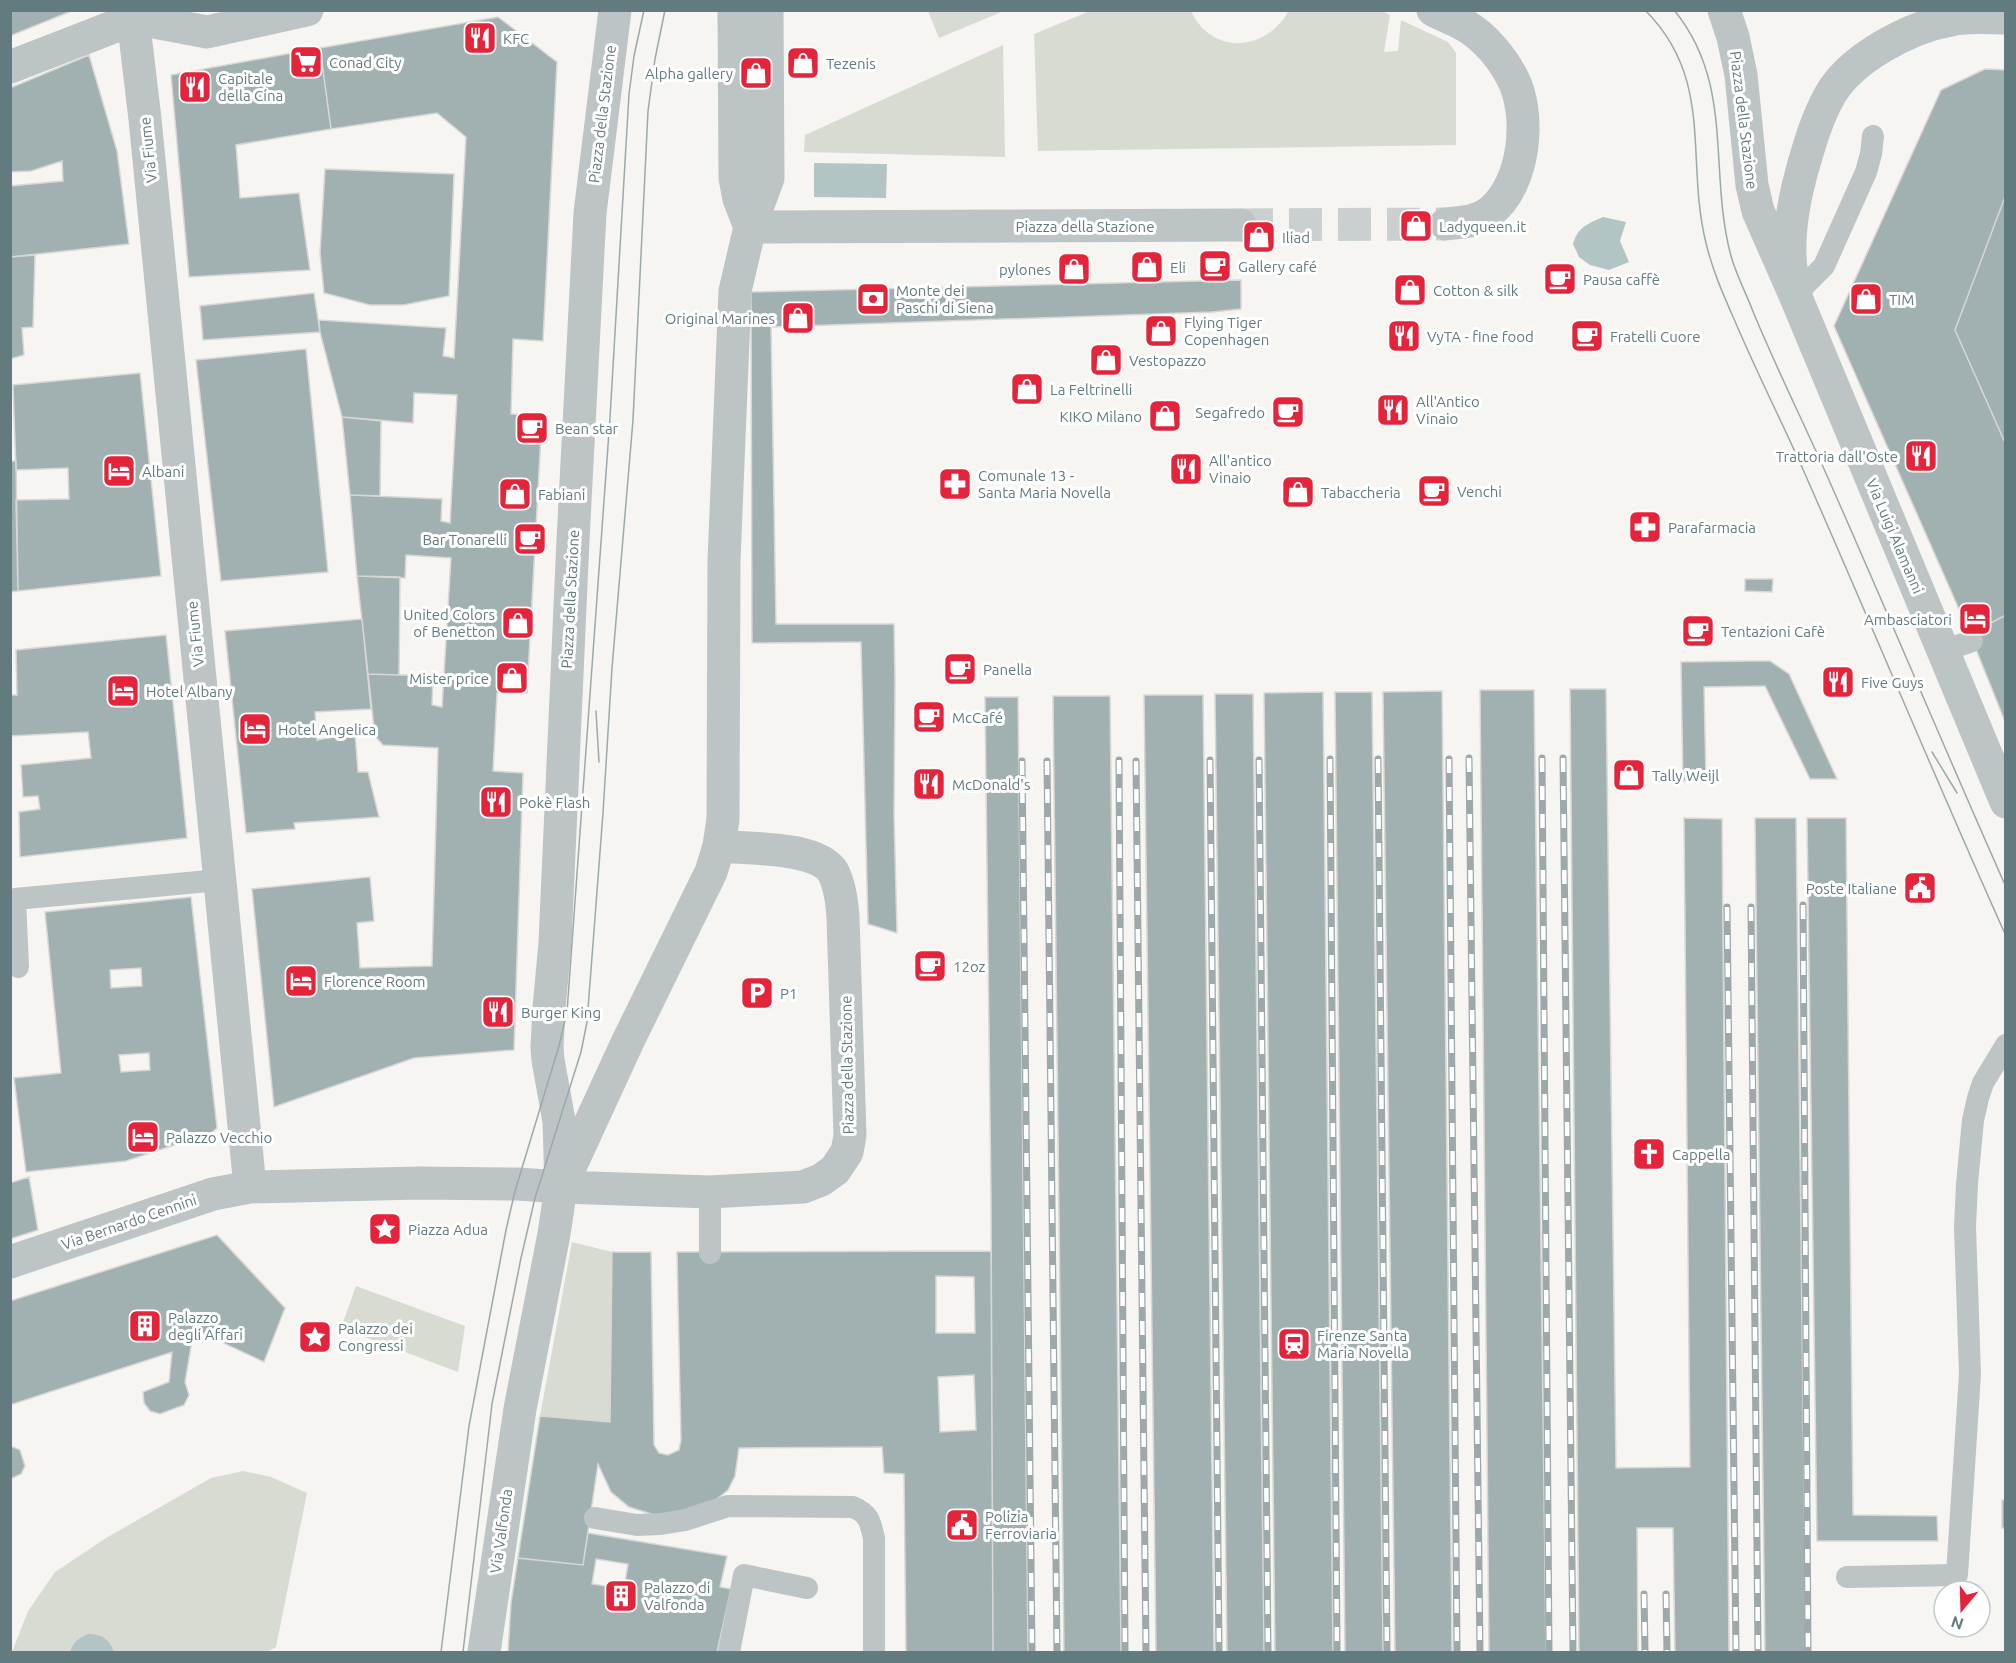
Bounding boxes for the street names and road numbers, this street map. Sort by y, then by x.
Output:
street label: Piazza della Stazione [585,44,619,184]
street label: Piazza della Stazione [1727,50,1761,190]
street label: Via Fiume [136,116,160,184]
street label: Piazza della Stazione [1016,218,1154,235]
street label: Via Luigi Alamanni [1863,476,1927,596]
street label: Piazza della Stazione [558,529,582,669]
street label: Via Fiume [183,600,207,668]
street label: Piazza della Stazione [837,995,857,1135]
street label: Via Bernardo Cennini [59,1191,199,1253]
street label: Via Valfonda [487,1488,515,1574]

